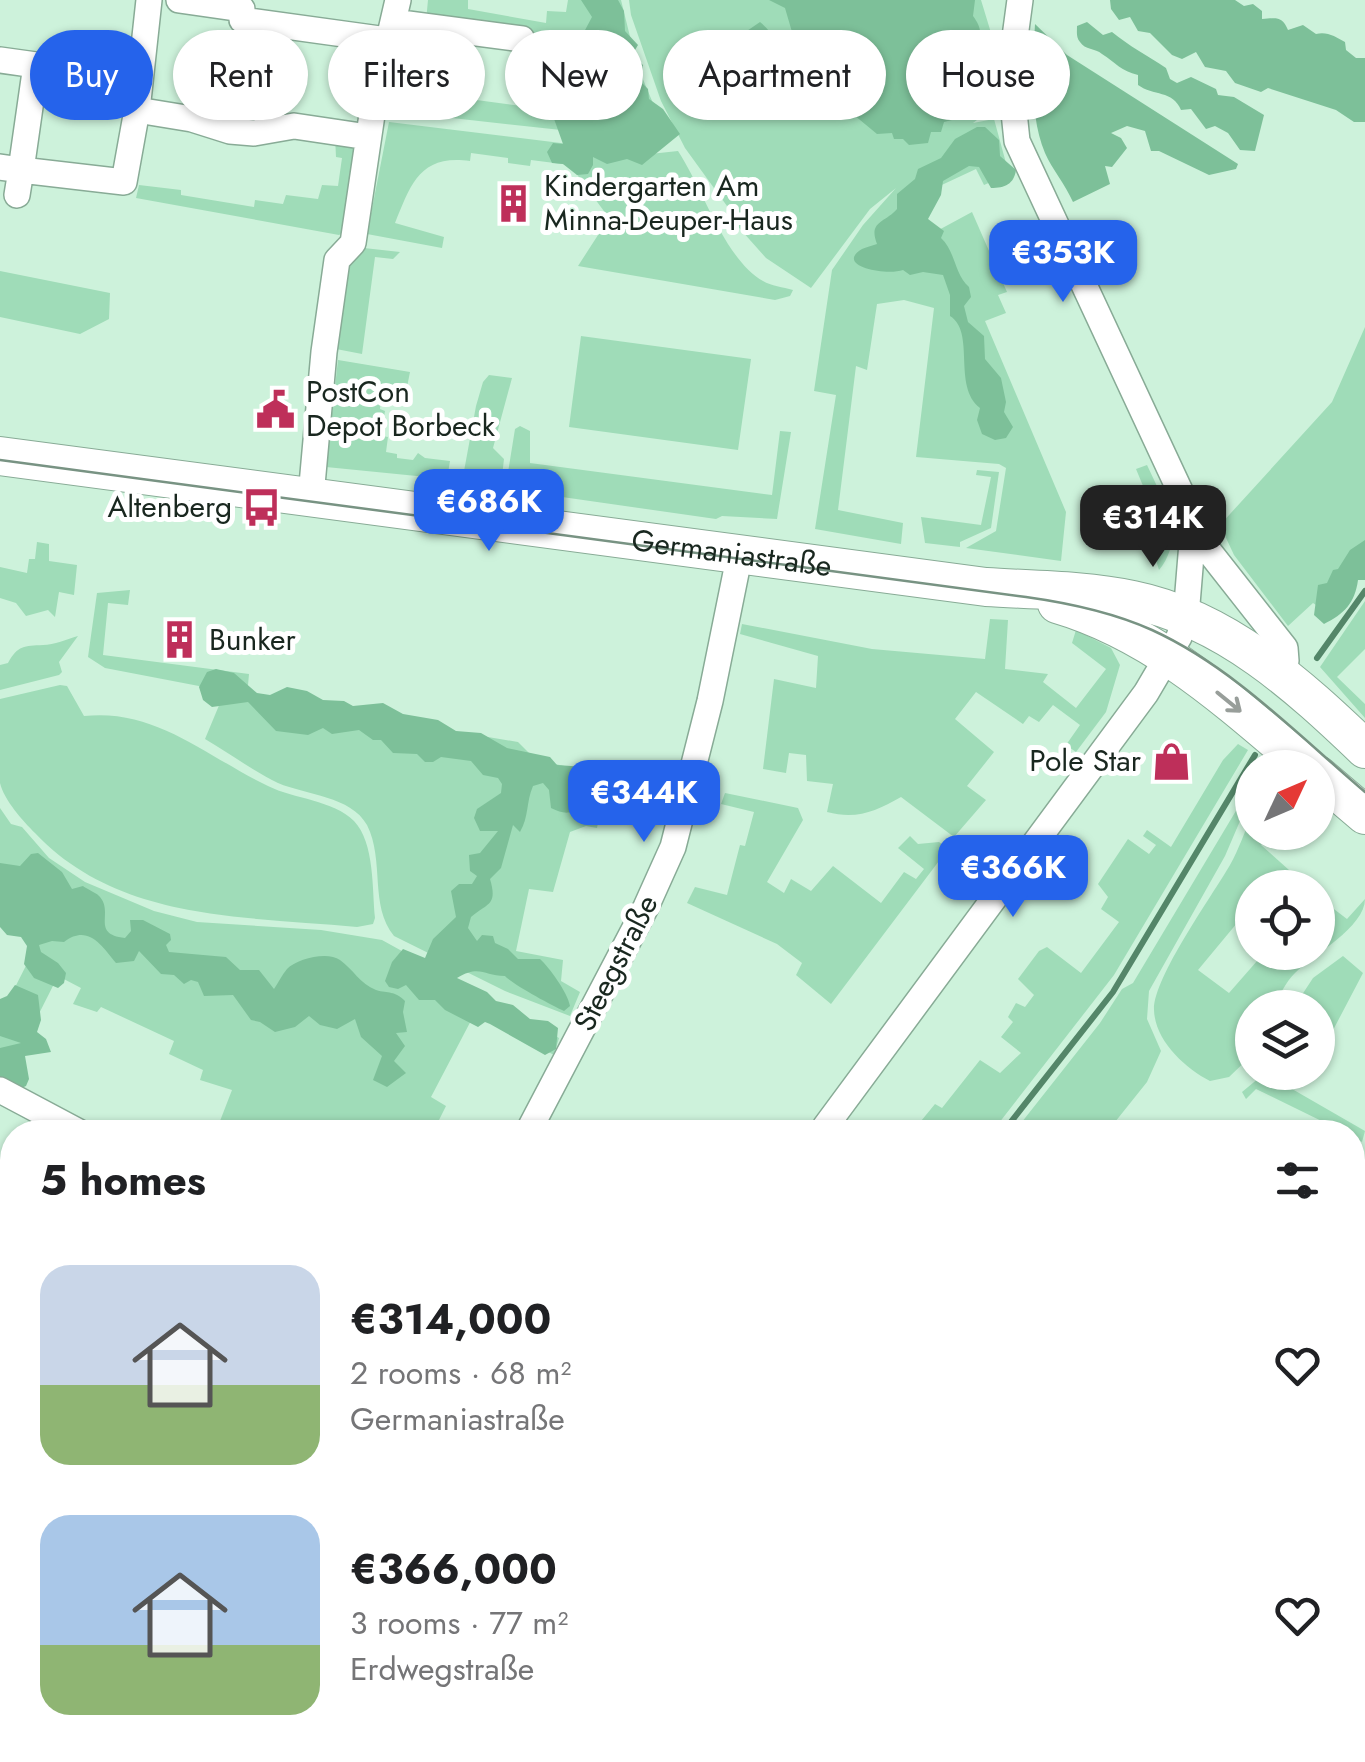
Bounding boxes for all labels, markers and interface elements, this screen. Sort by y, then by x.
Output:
chip: Buy [30,30,153,120]
chip: Rent [173,30,308,120]
chip: Filters [328,30,485,120]
chip: New [505,30,643,120]
chip: Apartment [663,30,886,120]
chip: House [906,30,1070,120]
place label: Kindergarten Am Minna-Deuper-Haus [544,164,793,241]
building icon: Kindergarten Am Minna-Deuper-Haus [493,182,535,224]
pin: €353K [993,220,1133,305]
text: €353K [1011,229,1115,275]
place label: PostCon Depot Borbeck [306,370,496,447]
public building icon: PostCon Depot Borbeck [255,388,297,430]
pin: €686K [419,469,559,554]
text: €686K [436,478,542,524]
place label: Altenberg [107,485,232,528]
pin: €314K [1083,485,1223,570]
bus stop icon: Altenberg [241,486,283,528]
text: €314K [1102,494,1204,540]
street label: Germaniastraße [629,518,834,587]
place label: Bunker [209,618,296,661]
building icon: Bunker [158,619,200,661]
one-way arrow [1216,691,1242,713]
place label: Pole Star [1029,739,1142,782]
shop icon: Pole Star [1150,740,1192,782]
north arrow [1235,750,1335,850]
map controls [1235,750,1335,1090]
pin: €344K [574,760,714,845]
text: €344K [590,769,698,815]
pin: €366K [943,835,1083,920]
text: €366K [960,844,1066,890]
button: locate [1235,870,1335,970]
street label: Steegstraße [563,887,668,1038]
button: layers [1235,990,1335,1090]
text: 5 homes [40,1150,206,1211]
icon: filters [1270,1153,1325,1208]
text: €314,000 [350,1289,551,1350]
icon: home [120,1305,240,1425]
icon: heart [1270,1338,1325,1393]
text: 2 rooms · 68 m² [350,1350,571,1396]
text: Germaniastraße [350,1396,565,1442]
text: €366,000 [350,1539,557,1600]
icon: home [120,1555,240,1675]
icon: heart [1270,1588,1325,1643]
text: 3 rooms · 77 m² [350,1600,568,1646]
text: Erdwegstraße [350,1646,534,1692]

